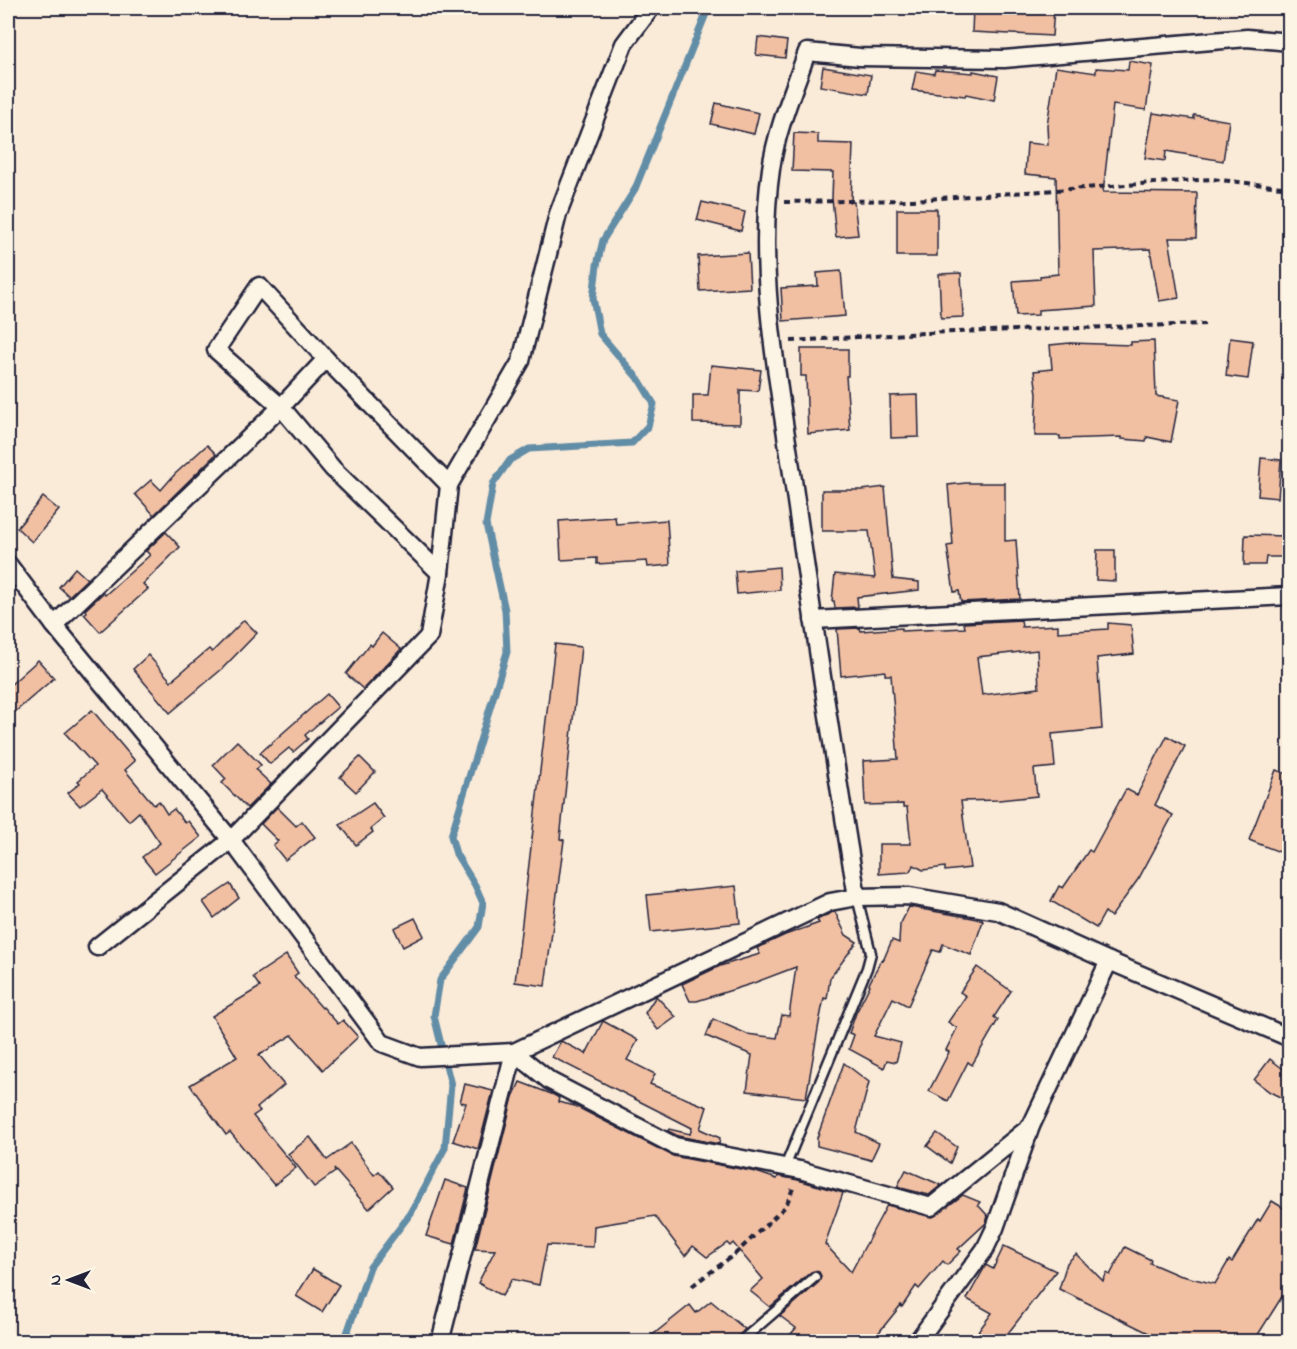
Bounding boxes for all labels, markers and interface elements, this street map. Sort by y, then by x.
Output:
north arrow [39,1250,99,1310]
text: N [44,1274,68,1285]

